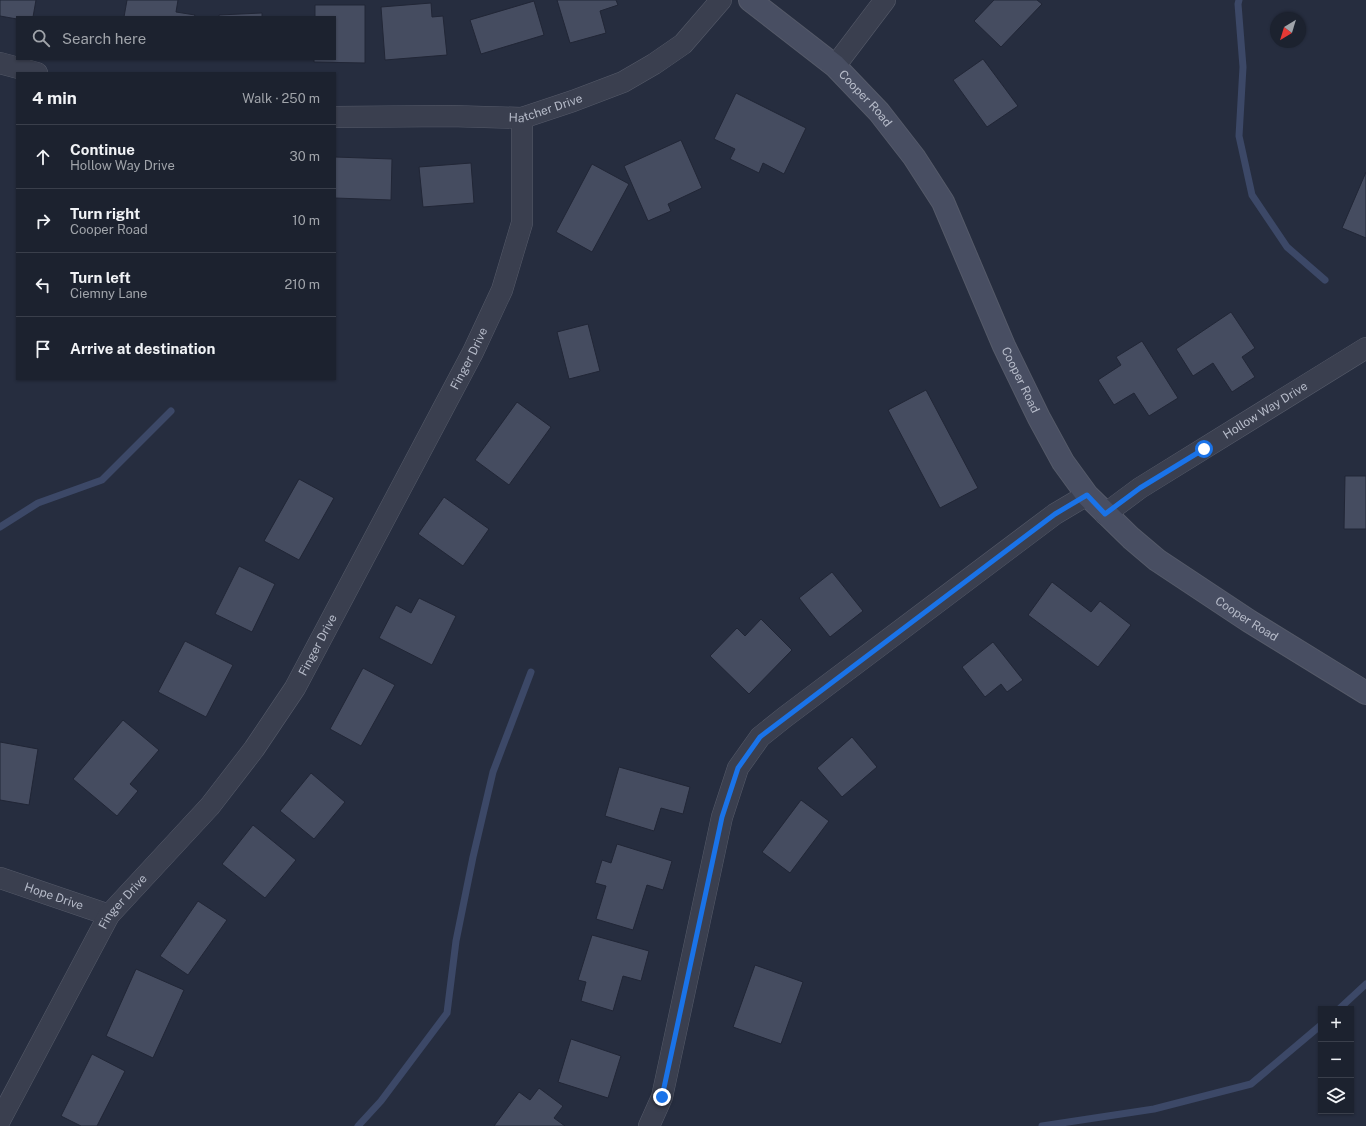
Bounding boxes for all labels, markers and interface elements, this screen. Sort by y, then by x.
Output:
north arrow [1270,12,1306,48]
search box [16,16,336,60]
icon: search [30,27,52,49]
text: Search here [62,30,146,47]
street label: Cooper Road [836,67,895,129]
text: 4 min [32,88,77,108]
text: Walk · 250 m [242,91,320,106]
street label: Hatcher Drive [508,91,585,125]
text: Continue [70,141,135,158]
icon: ahead [32,146,54,168]
text: 30 m [290,149,320,164]
text: Hollow Way Drive [70,158,175,173]
text: Turn right [70,205,140,222]
icon: right [32,210,54,232]
text: 10 m [292,213,320,228]
text: Cooper Road [70,222,148,237]
text: Turn left [70,269,131,286]
icon: left [32,274,54,296]
text: 210 m [285,277,320,292]
text: Ciemny Lane [70,286,147,301]
street label: Finger Drive [447,325,491,392]
icon: arrive [32,338,54,360]
text: Arrive at destination [70,340,215,357]
street label: Cooper Road [999,345,1043,415]
street label: Hollow Way Drive [1220,379,1310,442]
route start [1195,440,1213,458]
street label: Cooper Road [1213,594,1281,644]
street label: Finger Drive [296,612,340,678]
street label: Finger Drive [96,871,150,932]
street label: Hope Drive [23,880,86,913]
map controls [1318,1006,1354,1114]
button: + [1318,1006,1354,1042]
button: − [1318,1042,1354,1078]
button: layers [1318,1078,1354,1114]
route end [653,1088,671,1106]

